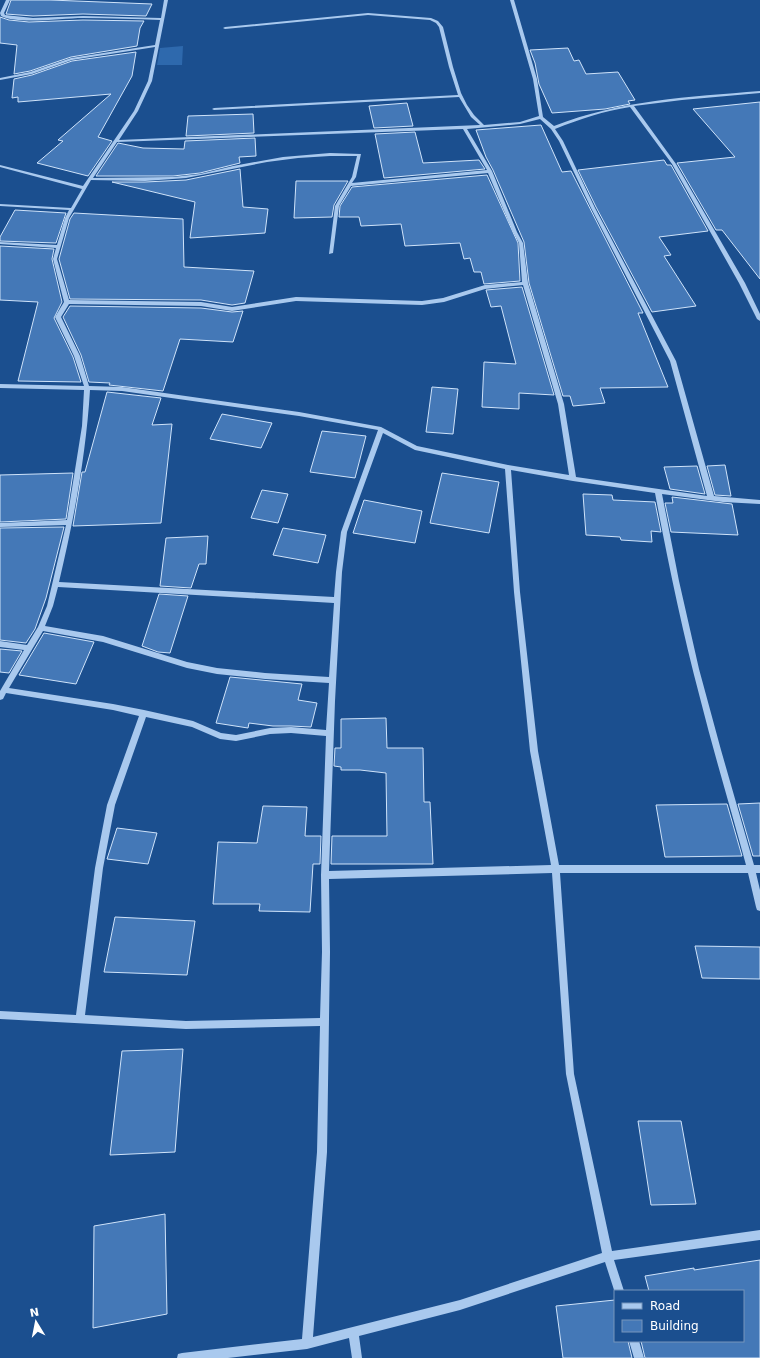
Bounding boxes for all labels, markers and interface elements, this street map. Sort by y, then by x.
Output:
legend [614,1290,744,1342]
text: Road [650,1299,680,1313]
north arrow [16,1302,56,1342]
text: N [29,1305,40,1320]
text: Building [650,1319,699,1333]

